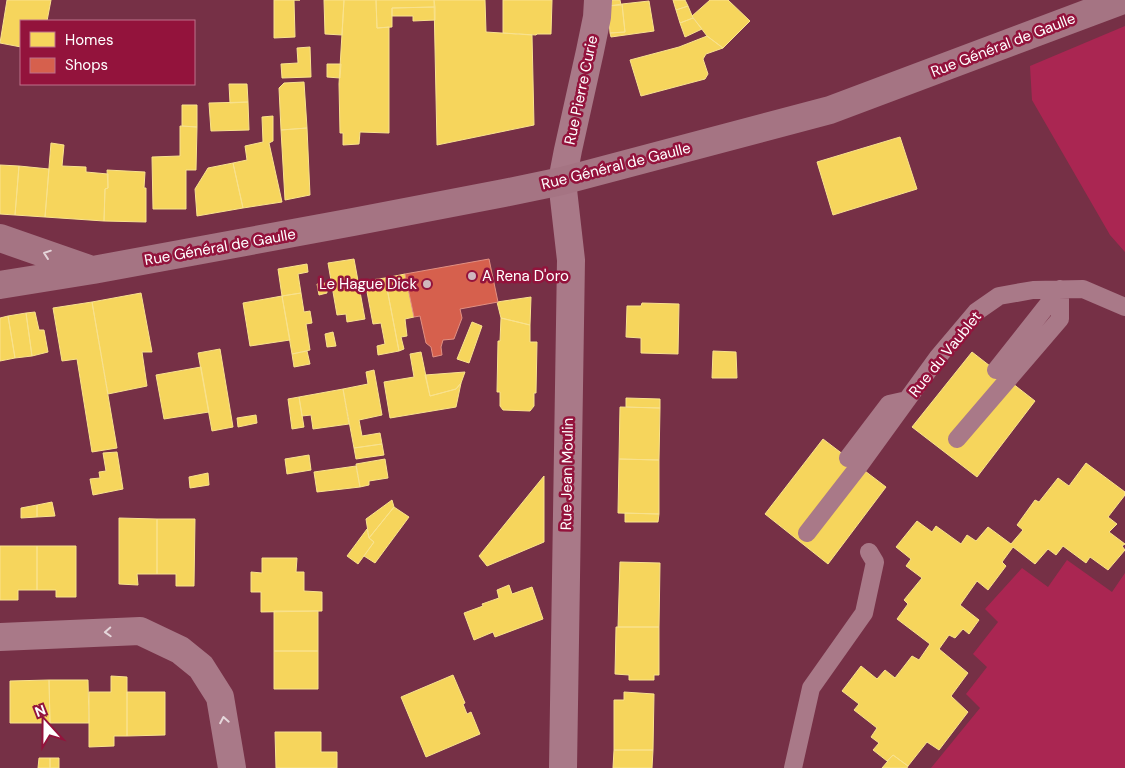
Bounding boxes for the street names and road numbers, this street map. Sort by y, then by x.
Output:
street label: Rue Général de Gaulle [928,8,1078,82]
street label: Rue Pierre Curie [560,34,602,146]
street label: Rue Général de Gaulle [539,138,693,194]
street label: Rue Général de Gaulle [143,224,297,270]
street label: Rue du Vaublet [904,307,986,401]
street label: Rue Jean Moulin [556,418,578,530]

